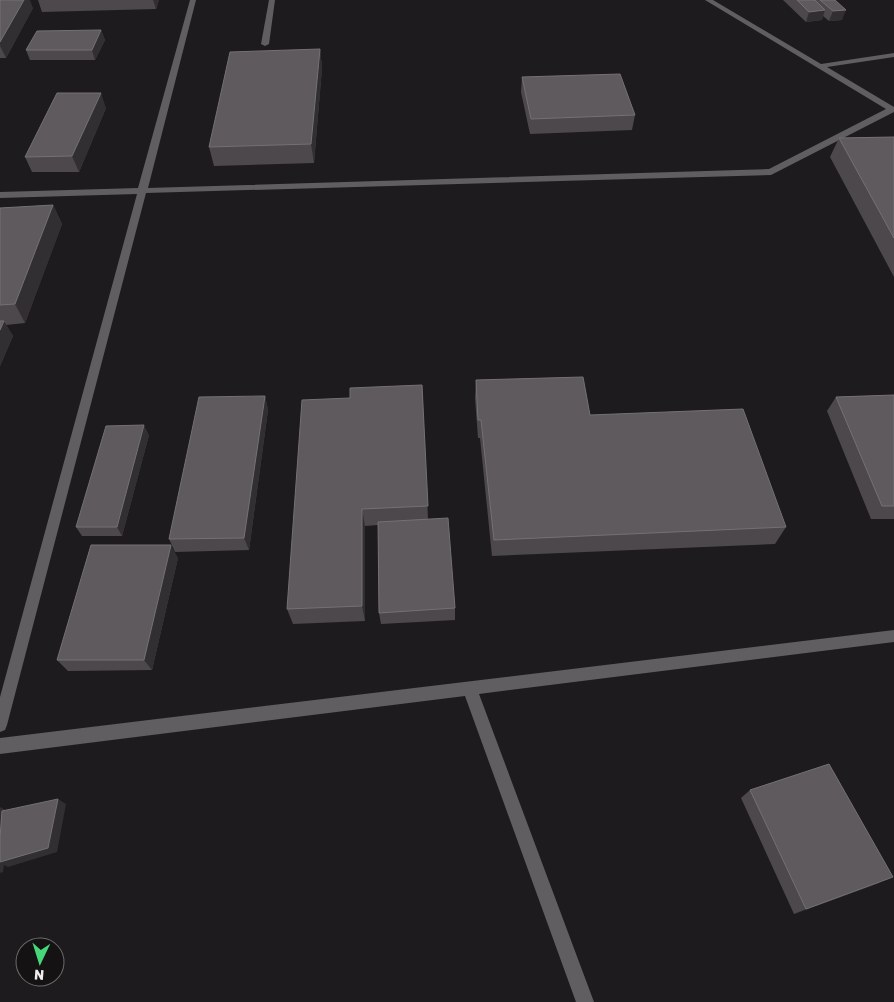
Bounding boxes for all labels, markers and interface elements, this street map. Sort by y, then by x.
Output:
north arrow [15,937,65,987]
text: N [34,966,45,983]

